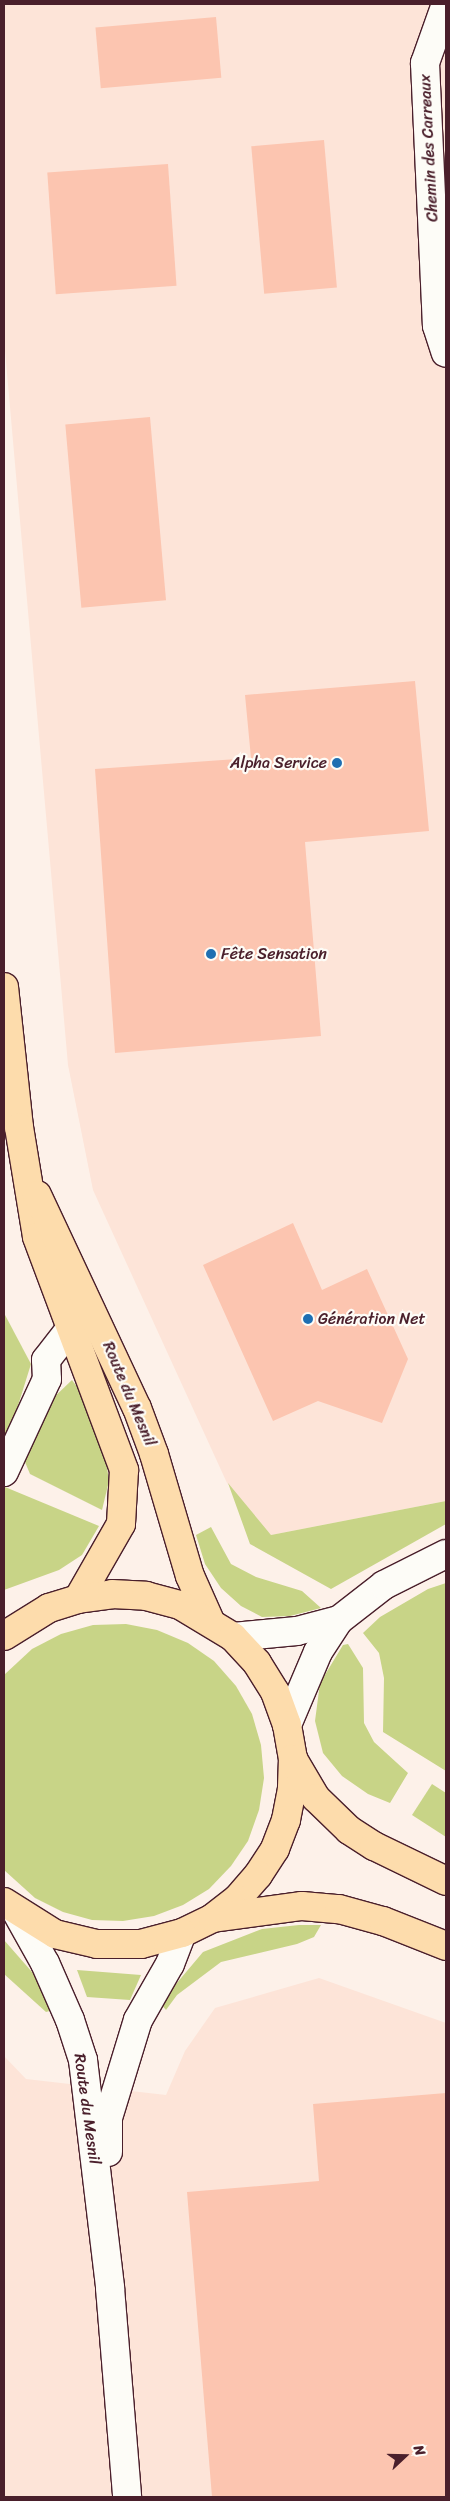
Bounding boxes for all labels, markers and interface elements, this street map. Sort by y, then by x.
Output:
street label: Chemin des Carreaux [416,73,442,223]
place label: Alpha Service [231,753,327,773]
marker: Alpha Service [331,757,343,769]
place label: Fête Sensation [221,944,327,964]
marker: Fête Sensation [205,948,217,960]
place label: Génération Net [318,1309,426,1329]
marker: Génération Net [302,1313,314,1325]
street label: Route du Mesnil [98,1338,160,1450]
street label: Route du Mesnil [70,2052,104,2166]
north arrow [380,2431,430,2481]
text: N [406,2441,433,2459]

